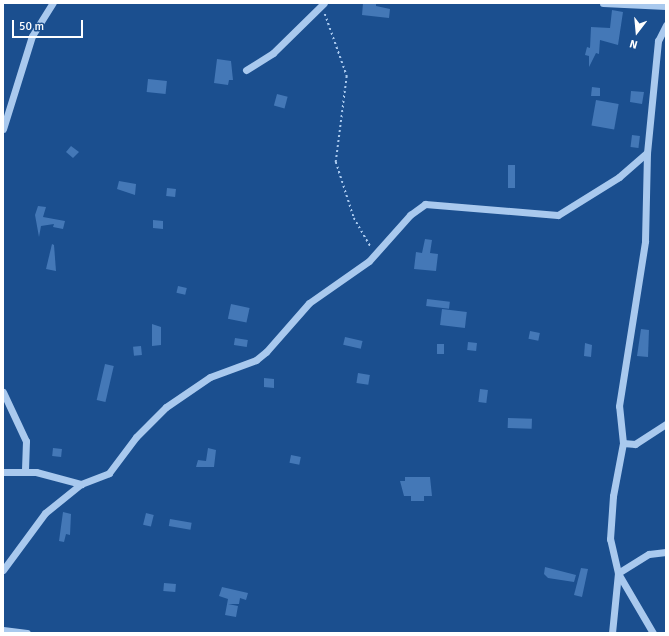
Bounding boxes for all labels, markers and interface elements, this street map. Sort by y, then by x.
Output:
scale bar [14,12,85,38]
north arrow [617,12,657,52]
text: 50 m [19,19,44,34]
text: N [628,37,639,51]

